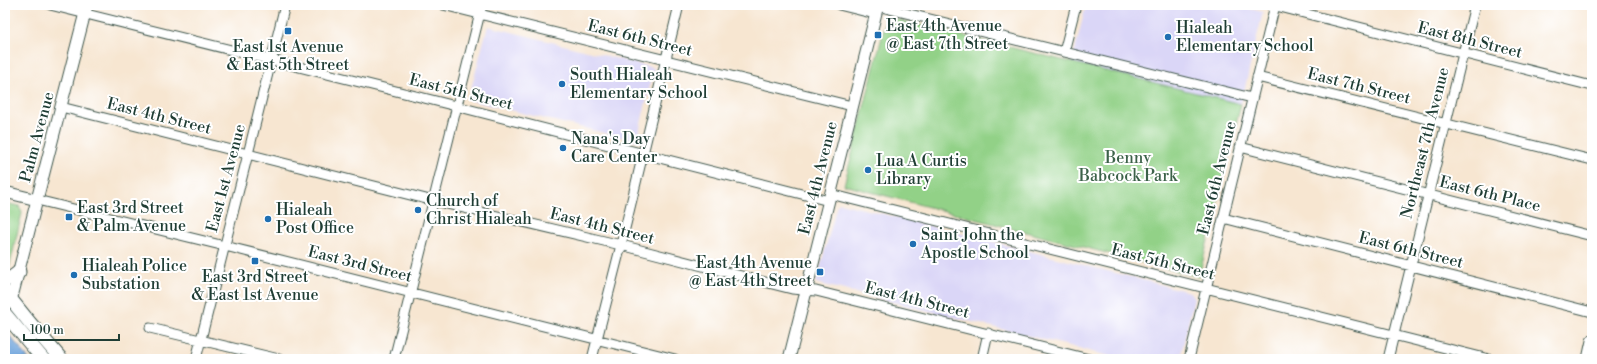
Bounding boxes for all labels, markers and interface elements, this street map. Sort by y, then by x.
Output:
street label: East 6th Street [586,15,695,61]
place label: East 4th Avenue @ East 7th Street [886,16,1008,54]
street label: East 8th Street [1416,17,1525,63]
place label: Hialeah Elementary School [1176,18,1314,56]
marker: East 1st Avenue & East 5th Street [283,26,293,36]
marker: East 4th Avenue @ East 7th Street [873,30,883,40]
marker: Hialeah Elementary School [1163,32,1173,42]
place label: East 1st Avenue & East 5th Street [227,37,349,75]
street label: East 7th Street [1305,64,1413,109]
place label: South Hialeah Elementary School [570,65,708,103]
street label: Northeast 7th Avenue [1397,65,1453,221]
street label: East 5th Street [407,69,515,115]
marker: South Hialeah Elementary School [557,79,567,89]
street label: Palm Avenue [15,89,59,185]
street label: East 4th Street [105,93,214,139]
street label: East 4th Avenue [794,119,842,237]
street label: East 6th Avenue [1193,119,1241,237]
street label: East 1st Avenue [202,122,250,234]
place label: Nana's Day Care Center [571,129,657,167]
marker: Nana's Day Care Center [558,143,568,153]
park label: Benny Babcock Park [1078,148,1179,186]
place label: Lua A Curtis Library [876,151,967,189]
marker: Lua A Curtis Library [863,165,873,175]
street label: East 6th Place [1437,172,1543,216]
place label: Church of Christ Hialeah [426,191,532,229]
place label: East 3rd Street & Palm Avenue [77,198,186,236]
place label: Hialeah Post Office [276,200,354,238]
street label: East 4th Street [548,203,657,249]
marker: Church of Christ Hialeah [413,205,423,215]
marker: East 3rd Street & Palm Avenue [64,212,74,222]
marker: Hialeah Post Office [263,214,273,224]
place label: Saint John the Apostle School [920,225,1029,263]
street label: East 6th Street [1357,227,1466,273]
marker: Saint John the Apostle School [908,239,918,249]
street label: East 5th Street [1109,239,1217,285]
street label: East 3rd Street [306,241,415,287]
place label: East 4th Avenue @ East 4th Street [688,253,812,291]
place label: Hialeah Police Substation [82,256,187,294]
marker: East 3rd Street & East 1st Avenue [250,256,260,266]
place label: East 3rd Street & East 1st Avenue [191,267,319,305]
marker: East 4th Avenue @ East 4th Street [815,267,825,277]
marker: Hialeah Police Substation [69,270,79,280]
street label: East 4th Street [863,277,972,323]
scale bar [24,316,119,342]
text: 100 m [30,323,64,338]

